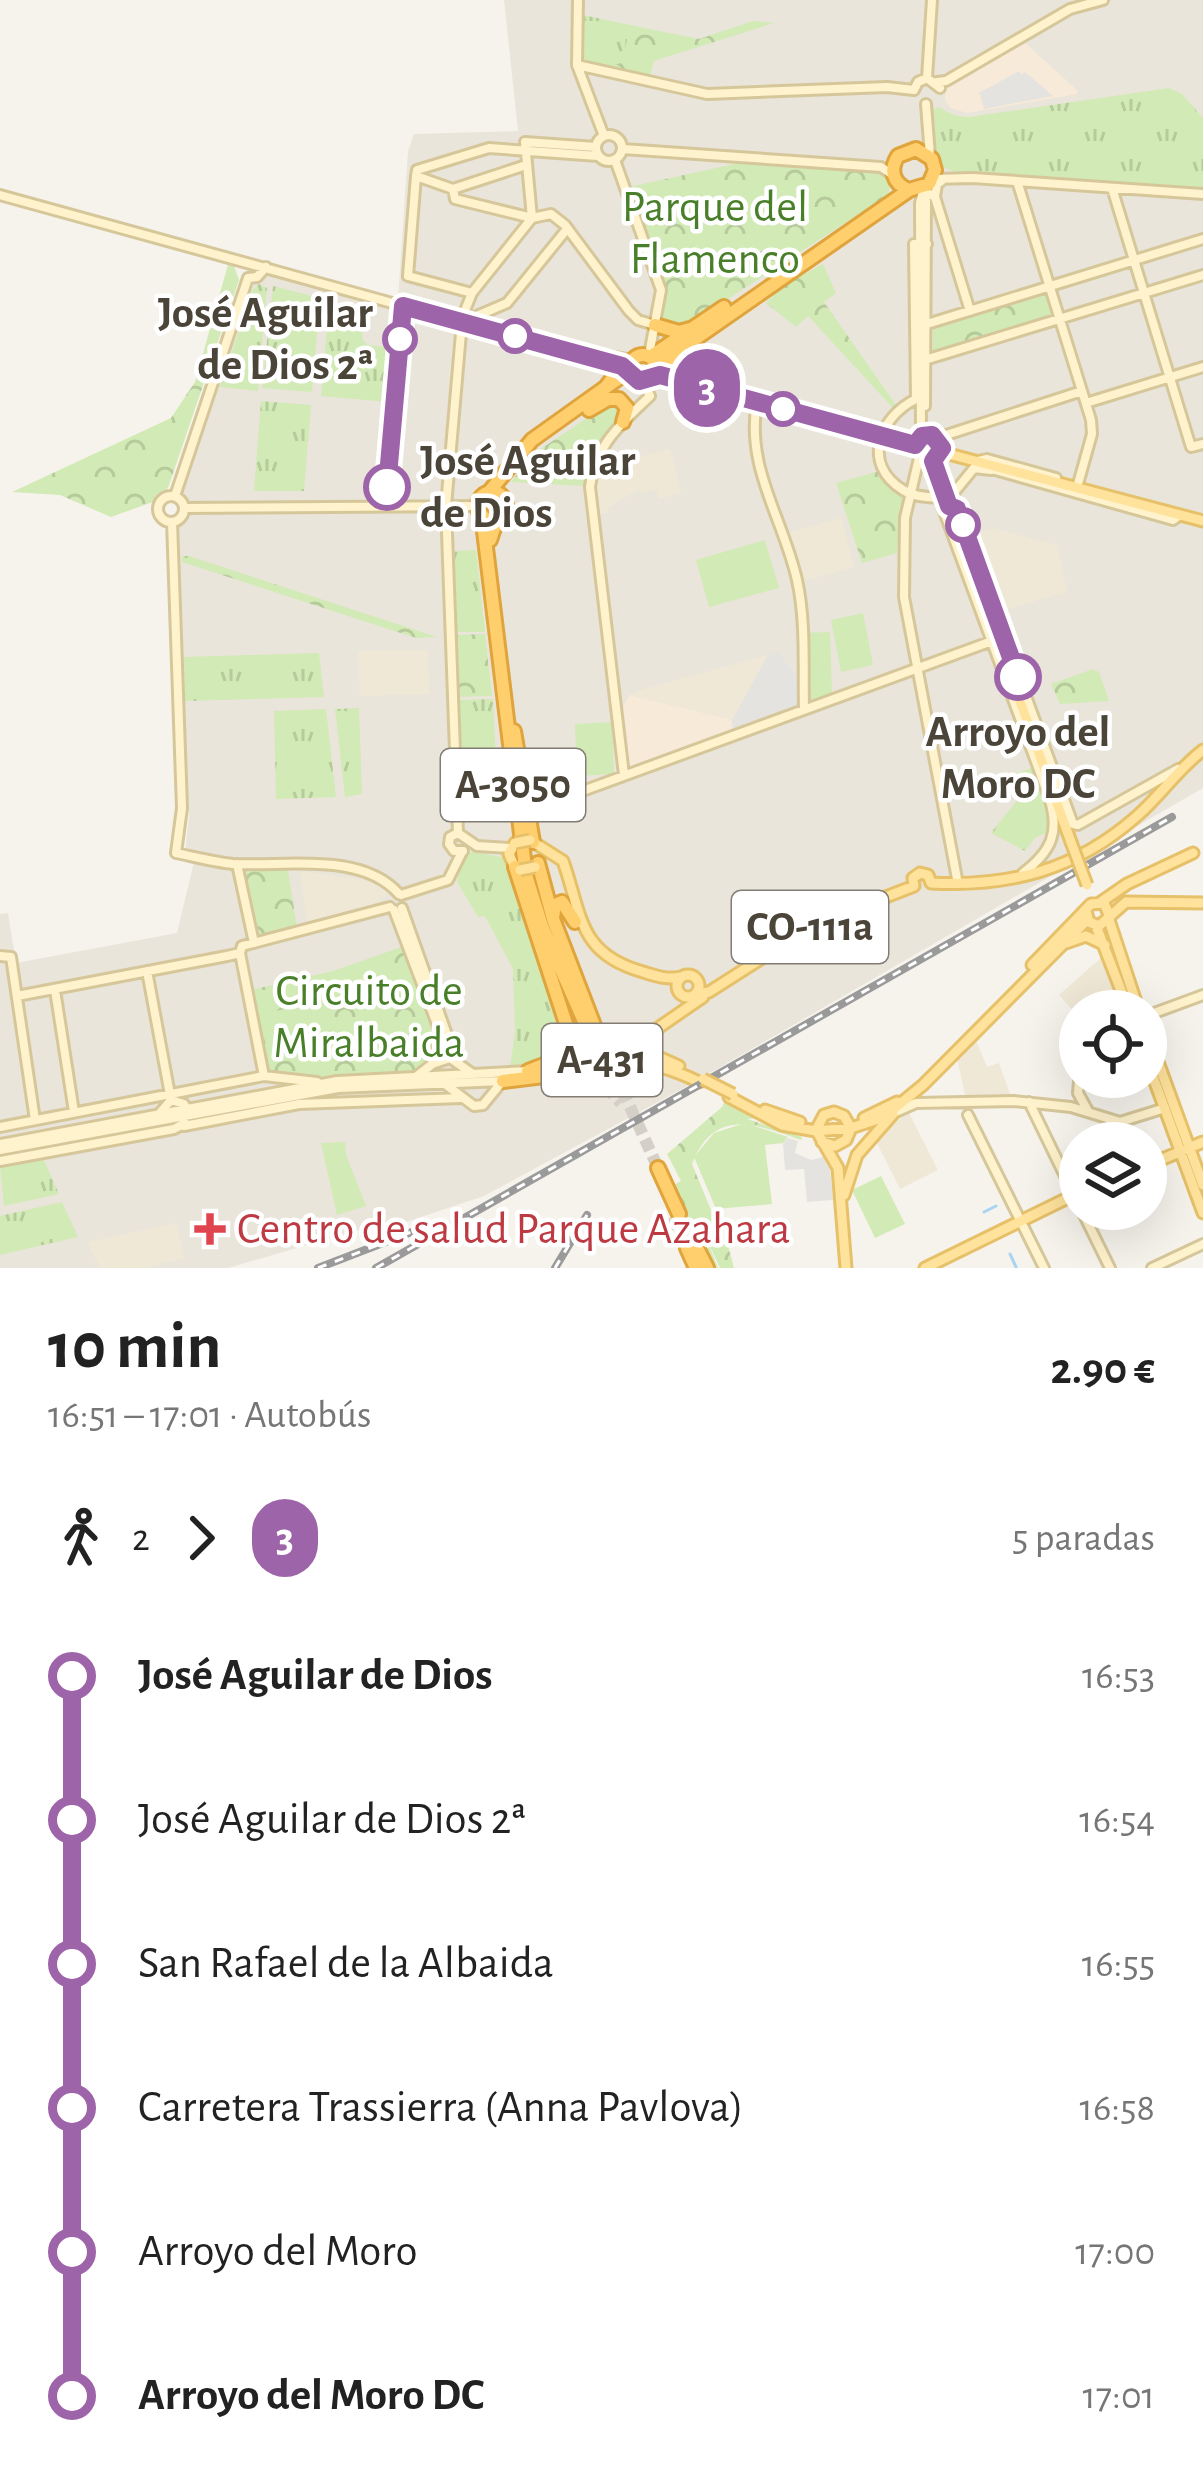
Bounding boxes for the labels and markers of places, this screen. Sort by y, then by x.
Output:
place label: José Aguilar de Dios 2ª [158,291,373,388]
unlabelled marker [499,320,531,352]
marker: José Aguilar de Dios 2ª [384,323,416,355]
unlabelled marker [767,393,799,425]
place label: José Aguilar de Dios [420,439,636,536]
marker: José Aguilar de Dios [365,465,409,509]
unlabelled marker [947,509,979,541]
marker: Arroyo del Moro DC [996,655,1040,699]
place label: Arroyo del Moro DC [926,710,1110,807]
place label: Centro de salud Parque Azahara [237,1207,791,1252]
marker: Centro de salud Parque Azahara [194,1213,226,1245]

